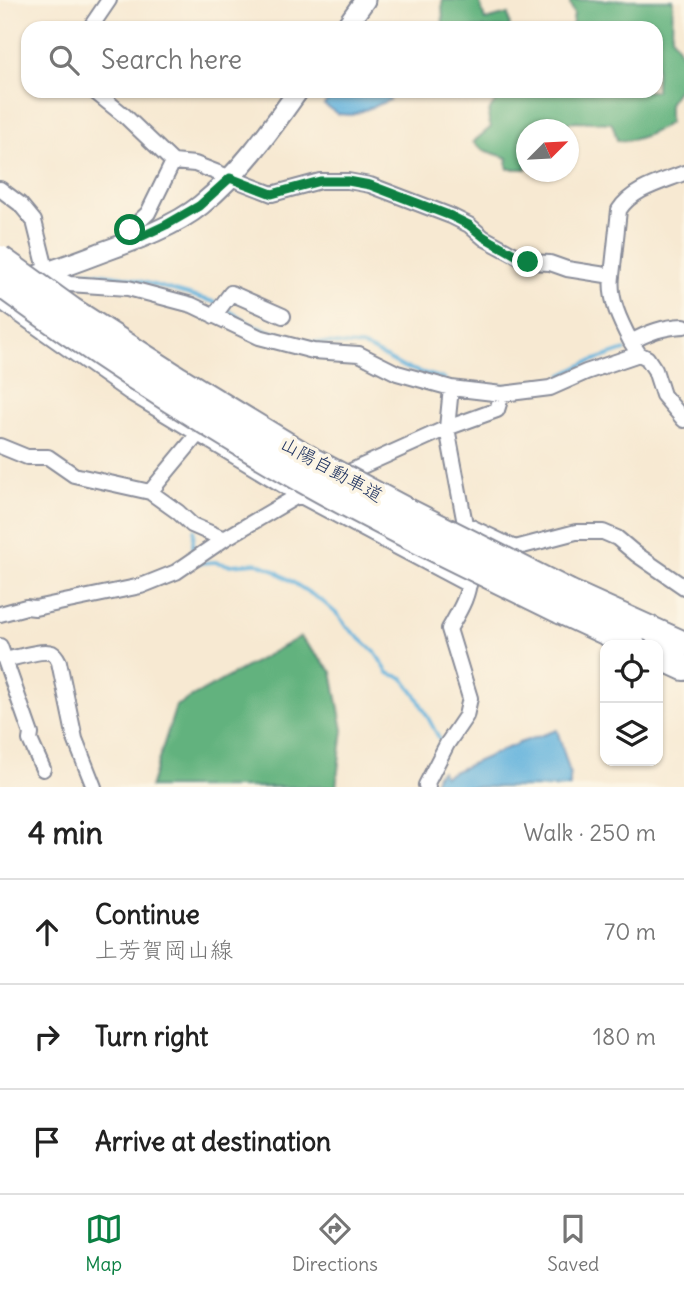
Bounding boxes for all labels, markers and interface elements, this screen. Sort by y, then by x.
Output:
search box [21,21,663,98]
icon: search [45,41,83,79]
text: Search here [101,43,242,76]
north arrow [516,119,579,182]
route start [114,214,145,245]
route end [512,246,543,277]
street label: 山陽自動車道 [276,431,388,507]
map controls [600,640,663,766]
button: locate [600,640,663,703]
button: layers [600,703,663,766]
text: 4 min [28,814,103,852]
text: Walk · 250 m [523,818,656,847]
text: Continue [95,898,200,931]
icon: ahead [28,913,66,951]
text: 70 m [604,917,656,946]
text: 上芳賀岡山線 [95,935,233,964]
icon: right [28,1018,66,1056]
text: Turn right [95,1020,208,1053]
text: 180 m [593,1022,656,1051]
icon: arrive [28,1123,66,1161]
text: Arrive at destination [95,1125,331,1158]
tab: Map [85,1210,123,1276]
tab: Directions [292,1210,378,1276]
tab: Saved [547,1210,599,1276]

